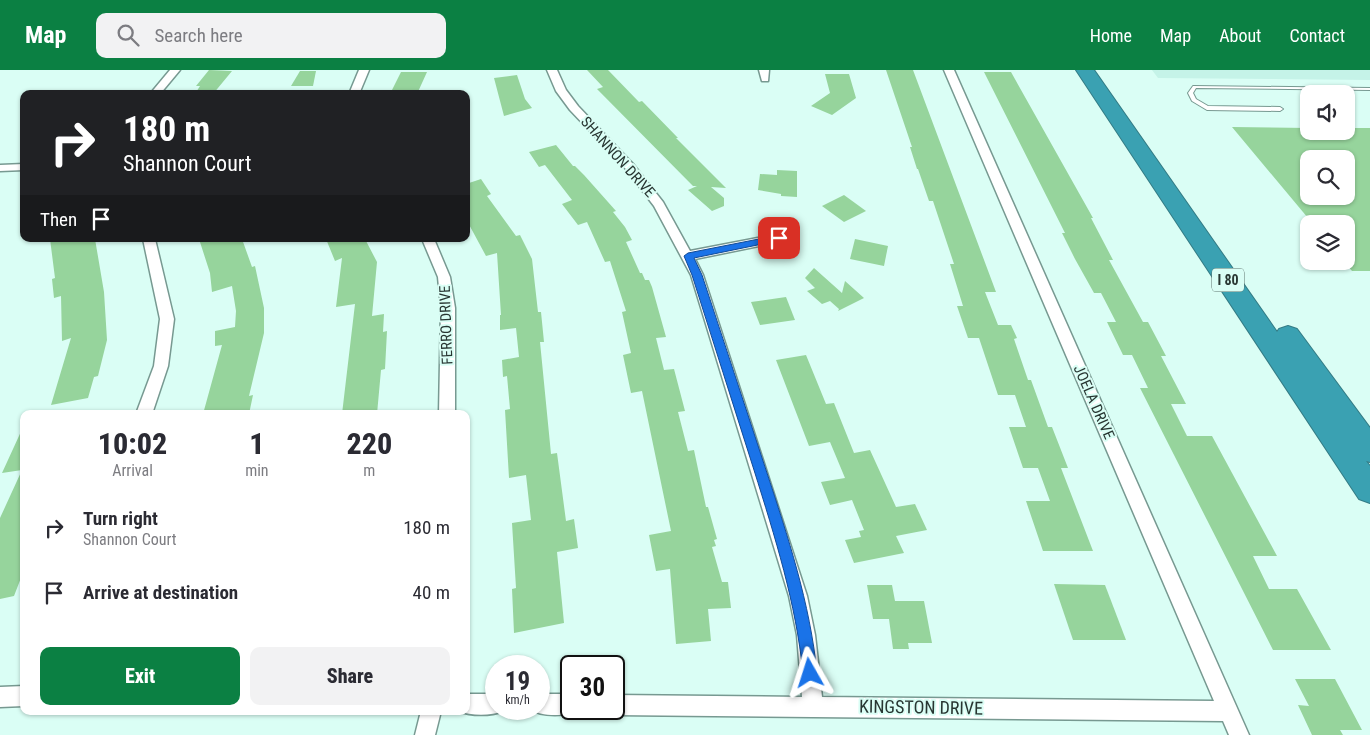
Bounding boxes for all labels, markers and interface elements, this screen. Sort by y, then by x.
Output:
search box [96,13,446,58]
text: Map [25,21,66,49]
icon: search [114,21,142,49]
text: Search here [154,24,243,47]
text: Home [1090,25,1132,46]
text: Map [1160,25,1191,46]
text: About [1219,25,1261,46]
text: Contact [1289,25,1345,46]
map controls [1300,85,1355,270]
button: sound [1300,85,1355,140]
text: 180 m [123,109,210,150]
icon: right [40,110,105,175]
street label: SHANNON DRIVE [577,113,659,201]
button: search [1300,150,1355,205]
text: Shannon Court [123,151,252,176]
icon: arrive [87,205,115,233]
text: Then [40,208,77,231]
button: layers [1300,215,1355,270]
pin [758,217,800,259]
icon: arrive [765,224,793,252]
road number: I 80 [1212,268,1244,292]
street label: FERRO DRIVE [436,285,456,365]
street label: JOELA DRIVE [1070,362,1118,442]
text: 10:02 [98,426,167,461]
text: 1 [249,426,264,461]
text: 220 [346,426,392,461]
text: Arrival [112,461,153,480]
text: min [245,461,269,480]
text: m [363,461,375,480]
text: Turn right [83,507,158,530]
icon: right [40,514,68,542]
text: 180 m [403,516,450,539]
text: Shannon Court [83,530,176,549]
icon: arrive [40,579,68,607]
text: Arrive at destination [83,581,238,604]
text: 40 m [413,581,450,604]
position arrow [783,646,835,698]
button: Exit [40,647,240,705]
button: Share [250,647,450,705]
speed limit sign: 30 [560,655,625,720]
text: 19 [505,667,530,696]
text: km/h [505,693,530,707]
street label: KINGSTON DRIVE [859,695,983,719]

